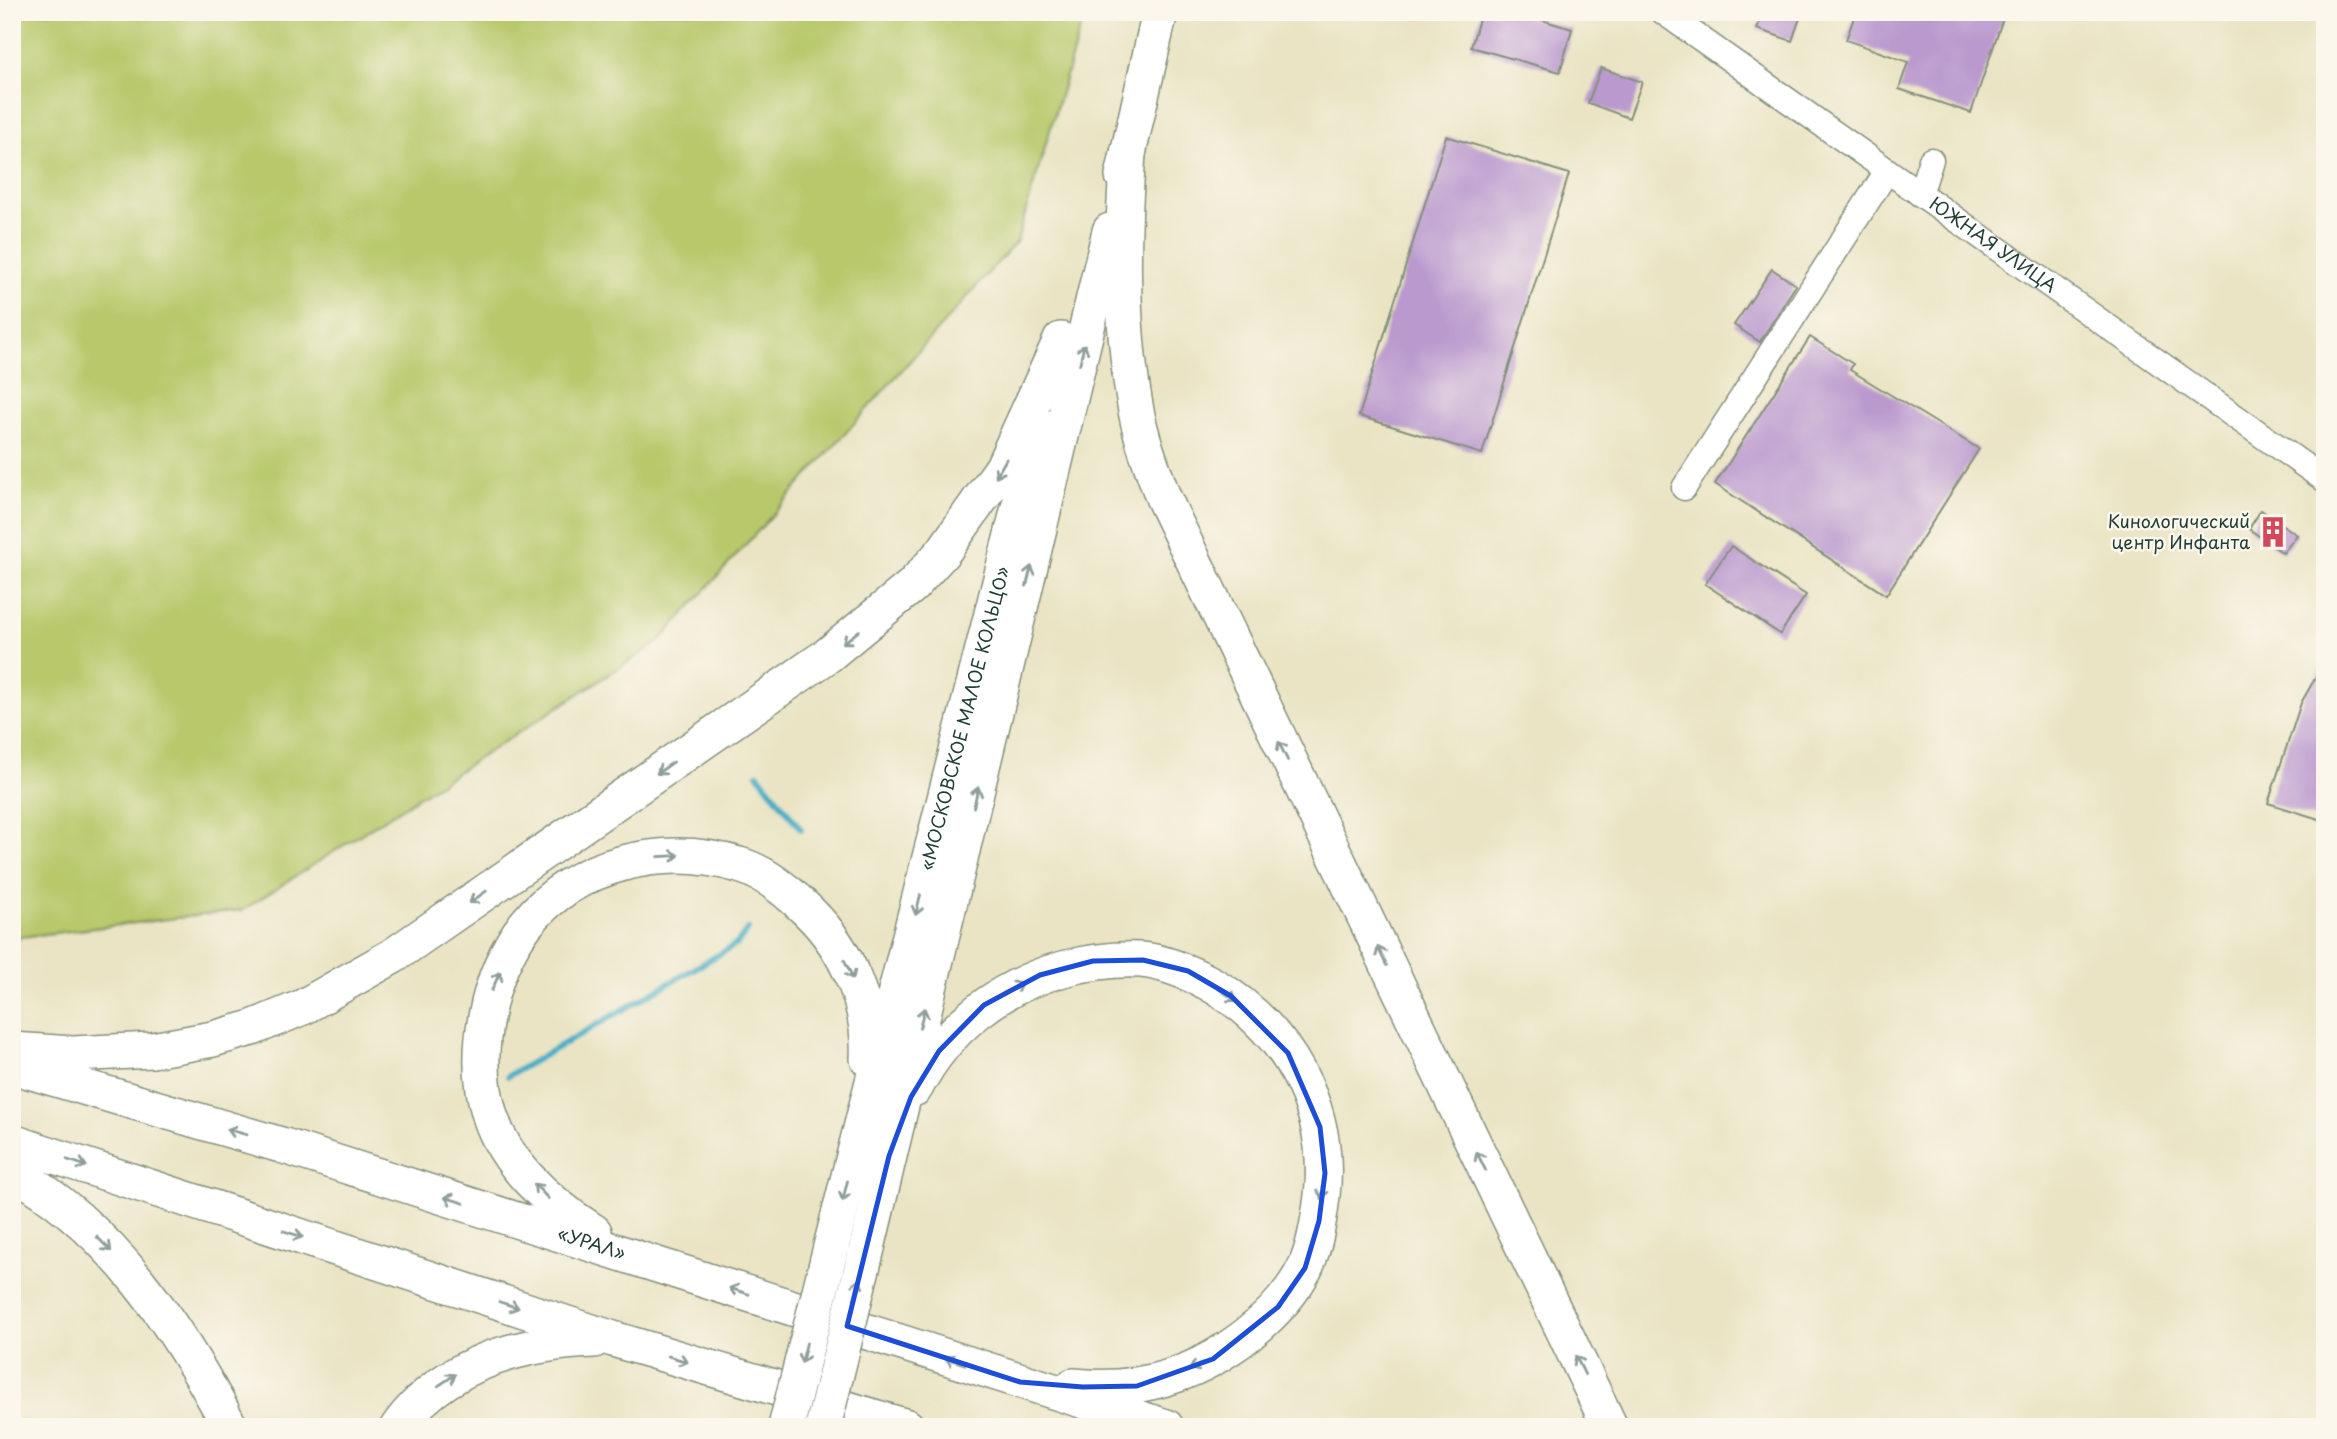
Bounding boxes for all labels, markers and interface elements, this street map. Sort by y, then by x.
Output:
street label: ЮЖНАЯ УЛИЦА [1925,190,2063,298]
one-way arrow [1076,343,1089,366]
one-way arrow [994,458,1008,478]
place label: Кинологический центр Инфанта [2108,507,2250,555]
building icon: Кинологический центр Инфанта [2256,515,2290,549]
street label: «МОСКОВСКОЕ МАЛОЕ КОЛЬЦО» [912,563,1015,873]
one-way arrow [1023,565,1036,587]
one-way arrow [843,630,861,645]
one-way arrow [1276,741,1289,762]
one-way arrow [656,761,675,775]
one-way arrow [970,786,983,809]
one-way arrow [657,849,679,862]
one-way arrow [469,890,488,904]
one-way arrow [911,893,924,916]
one-way arrow [1375,946,1388,967]
one-way arrow [843,959,856,980]
one-way arrow [490,971,503,993]
one-way arrow [1003,981,1023,995]
one-way arrow [1218,988,1237,1002]
one-way arrow [916,1007,930,1030]
one-way arrow [226,1125,249,1138]
one-way arrow [1474,1150,1487,1172]
one-way arrow [66,1157,88,1170]
one-way arrow [1316,1178,1329,1200]
one-way arrow [838,1179,851,1202]
one-way arrow [532,1183,549,1200]
one-way arrow [443,1193,465,1206]
street label: «УРАЛ» [554,1219,629,1266]
one-way arrow [282,1229,304,1241]
one-way arrow [95,1235,112,1252]
one-way arrow [851,1278,864,1301]
one-way arrow [728,1284,750,1297]
one-way arrow [498,1300,520,1312]
one-way arrow [797,1341,810,1364]
one-way arrow [667,1353,689,1366]
one-way arrow [945,1354,967,1366]
one-way arrow [1572,1355,1586,1376]
one-way arrow [1189,1359,1210,1372]
one-way arrow [437,1373,456,1388]

